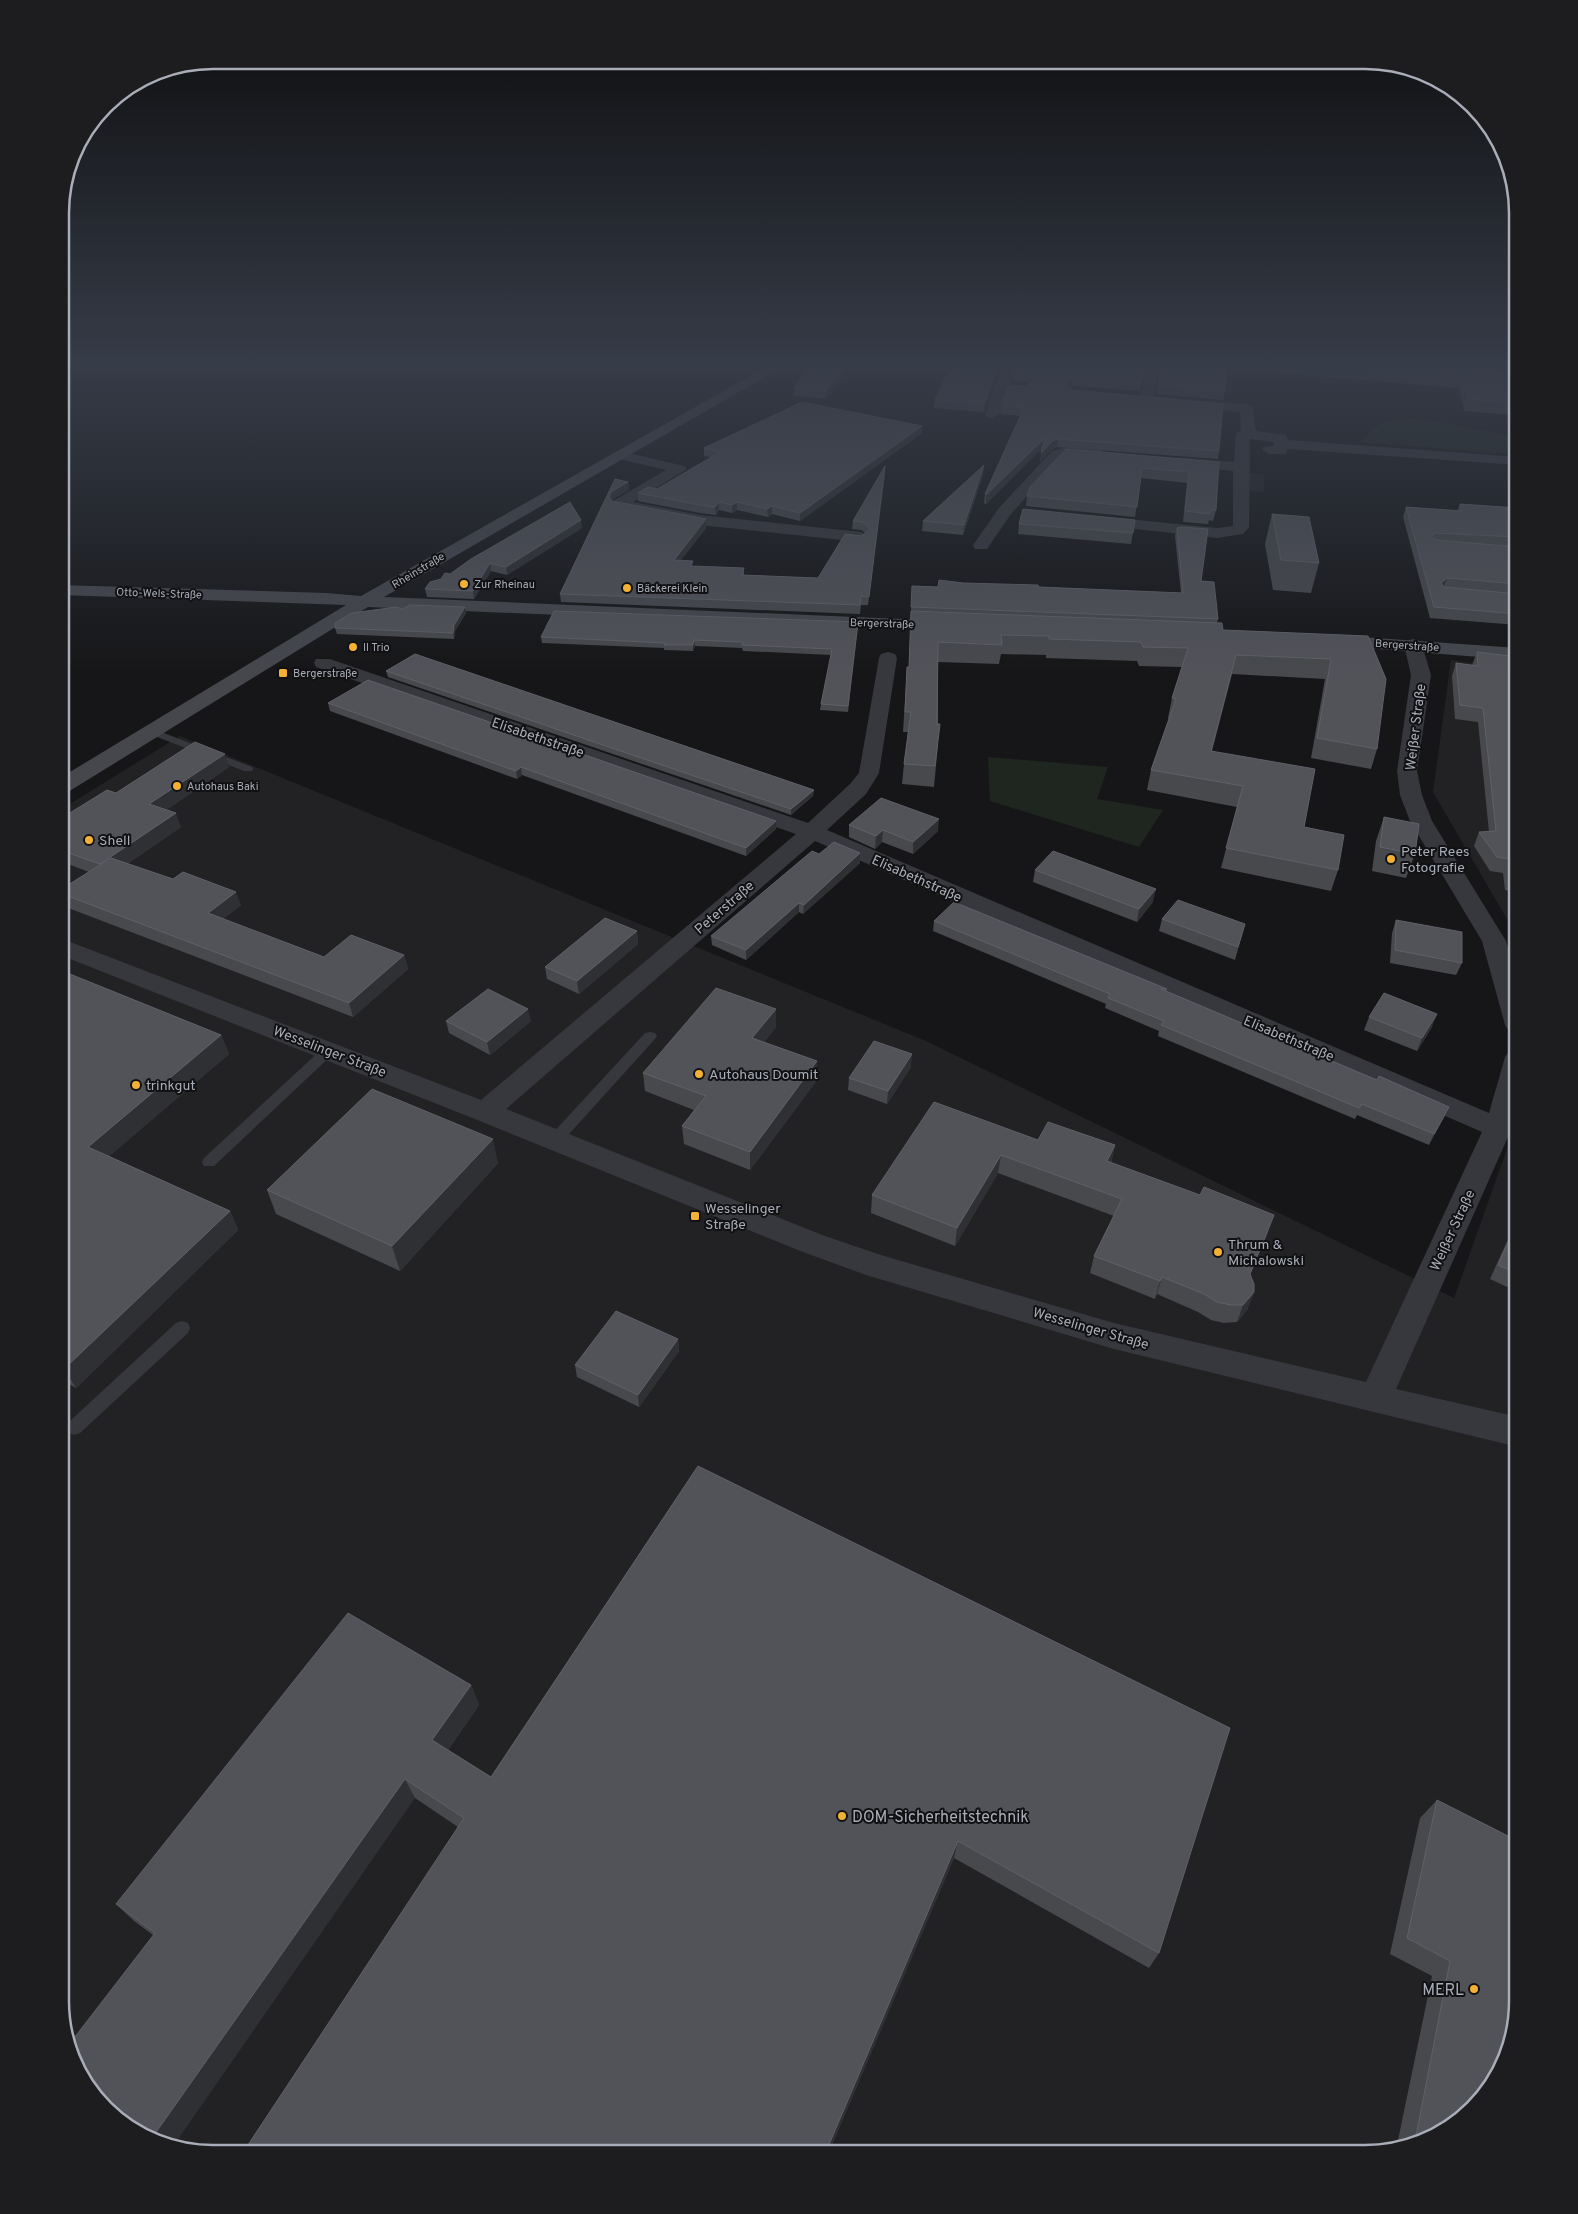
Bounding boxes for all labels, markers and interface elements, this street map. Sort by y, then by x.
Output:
street label: Rheinstraße [390,550,448,592]
marker: Zur Rheinau [458,578,470,590]
place label: Zur Rheinau [474,578,535,592]
marker: Bäckerei Klein [621,582,633,594]
place label: Bäckerei Klein [637,582,707,596]
street label: Otto-Wels-Straße [116,586,202,602]
street label: Bergerstraße [850,616,914,632]
street label: Bergerstraße [1374,637,1440,655]
marker: Il Trio [347,641,359,653]
place label: Il Trio [363,641,390,655]
marker: Bergerstraße [277,667,289,679]
place label: Bergerstraße [293,667,357,681]
street label: Weißer Straße [1403,683,1430,772]
street label: Elisabethstraße [489,715,586,762]
marker: Autohaus Baki [171,780,183,792]
place label: Autohaus Baki [187,780,259,794]
place label: Shell [99,833,130,850]
marker: Shell [83,834,95,846]
place label: Peter Rees Fotografie [1401,844,1470,877]
street label: Elisabethstraße [869,852,964,907]
marker: Peter Rees Fotografie [1385,853,1397,865]
street label: Peterstraße [692,878,758,939]
street label: Elisabethstraße [1241,1013,1336,1066]
street label: Wesselinger Straße [271,1023,388,1082]
place label: Autohaus Doumit [709,1067,818,1084]
marker: Autohaus Doumit [693,1068,705,1080]
place label: trinkgut [146,1078,196,1095]
marker: trinkgut [130,1079,142,1091]
street label: Weißer Straße [1427,1187,1480,1274]
place label: Wesselinger Straße [705,1201,781,1234]
marker: Wesselinger Straße [689,1210,701,1222]
place label: Thrum & Michalowski [1228,1237,1304,1270]
marker: Thrum & Michalowski [1212,1246,1224,1258]
street label: Wesselinger Straße [1031,1305,1150,1354]
place label: DOM-Sicherheitstechnik [852,1808,1029,1828]
marker: DOM-Sicherheitstechnik [836,1810,848,1822]
place label: MERL [1422,1981,1464,2001]
marker: MERL [1468,1983,1480,1995]

